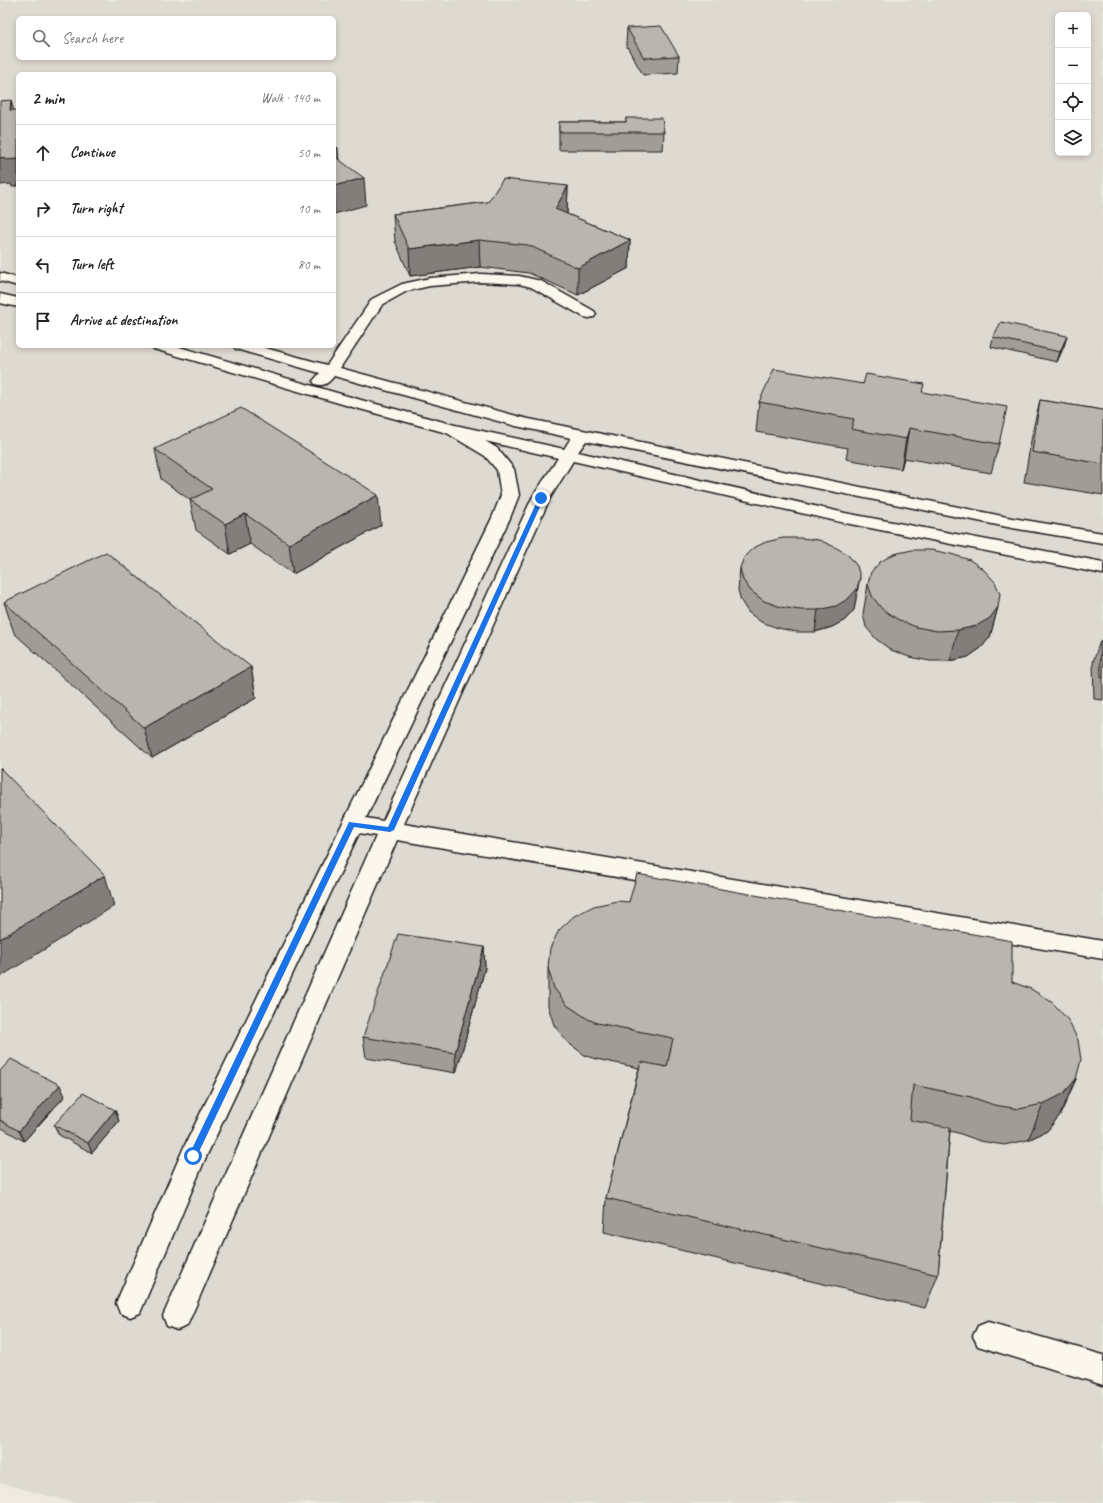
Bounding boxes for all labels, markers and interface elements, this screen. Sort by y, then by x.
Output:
map controls [1055,12,1091,156]
button: + [1055,12,1091,48]
search box [16,16,336,60]
icon: search [30,27,52,49]
text: Search here [62,29,123,48]
button: − [1055,48,1091,84]
button: locate [1055,84,1091,120]
text: 2 min [32,88,65,109]
text: Walk · 140 m [261,90,320,106]
button: layers [1055,120,1091,156]
icon: ahead [32,142,54,164]
text: Continue [70,143,115,162]
text: 50 m [298,145,320,161]
icon: right [32,198,54,220]
text: Turn right [70,199,123,218]
text: 10 m [298,201,320,217]
icon: left [32,254,54,276]
text: Turn left [70,255,113,274]
text: 80 m [298,257,320,273]
icon: arrive [32,310,54,332]
text: Arrive at destination [70,311,177,330]
route end [532,489,550,507]
route start [184,1147,202,1165]

